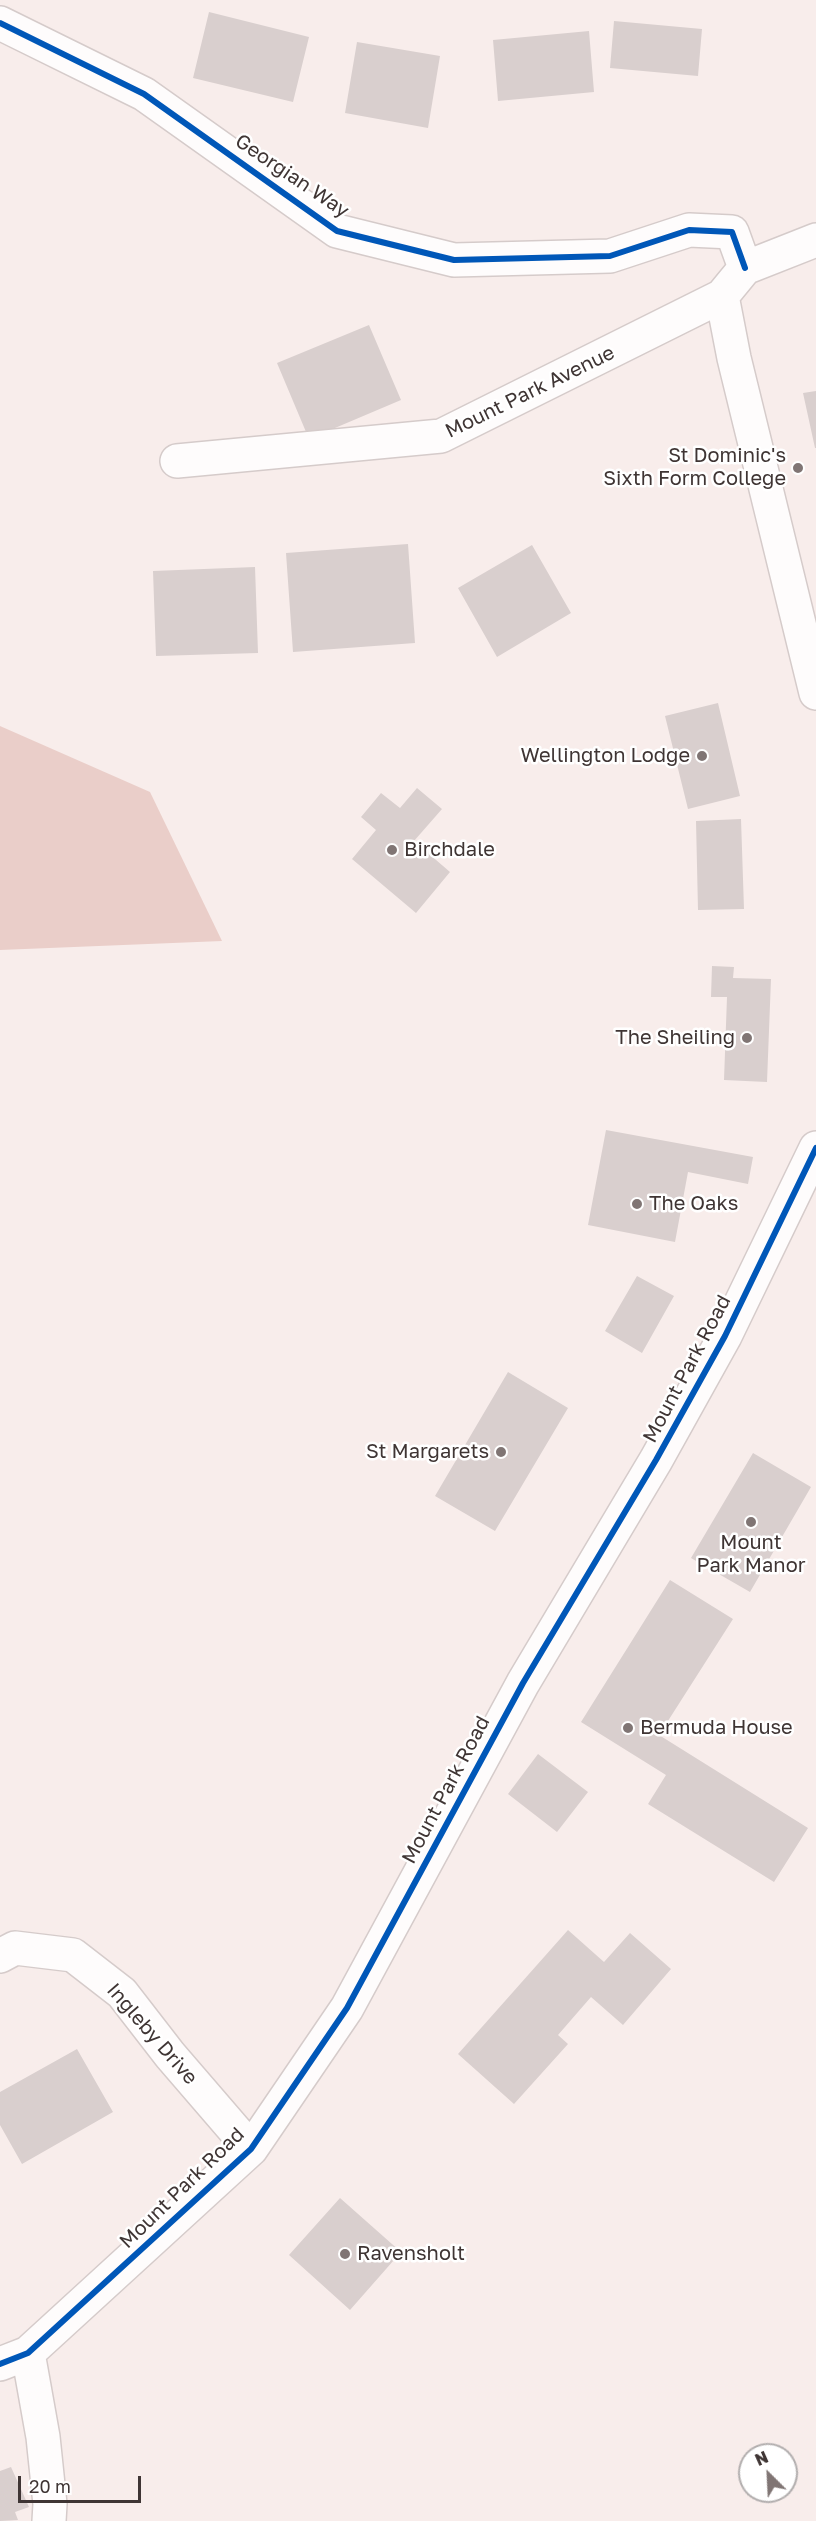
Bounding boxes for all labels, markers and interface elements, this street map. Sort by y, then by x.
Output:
street label: Georgian Way [231,129,353,223]
street label: Mount Park Avenue [441,341,619,443]
place label: St Dominic's Sixth Form College [603,444,786,491]
marker: St Dominic's Sixth Form College [791,461,805,475]
place label: Wellington Lodge [521,744,690,768]
marker: Wellington Lodge [695,749,709,763]
place label: Birchdale [404,838,495,862]
marker: Birchdale [385,843,399,857]
place label: The Sheiling [615,1026,735,1050]
marker: The Sheiling [740,1031,754,1045]
place label: The Oaks [649,1192,738,1216]
marker: The Oaks [630,1197,644,1211]
street label: Mount Park Road [638,1291,736,1447]
place label: St Margarets [366,1440,489,1464]
marker: St Margarets [494,1445,508,1459]
marker: Mount Park Manor [744,1515,758,1529]
place label: Mount Park Manor [697,1531,805,1578]
street label: Mount Park Road [397,1712,495,1868]
place label: Bermuda House [640,1716,793,1740]
marker: Bermuda House [621,1721,635,1735]
street label: Ingleby Drive [102,1978,202,2090]
street label: Mount Park Road [115,2123,249,2253]
place label: Ravensholt [357,2242,465,2266]
marker: Ravensholt [338,2247,352,2261]
north arrow [738,2443,798,2503]
text: N [752,2447,771,2470]
scale bar [21,2464,144,2502]
text: 20 m [29,2475,71,2497]

